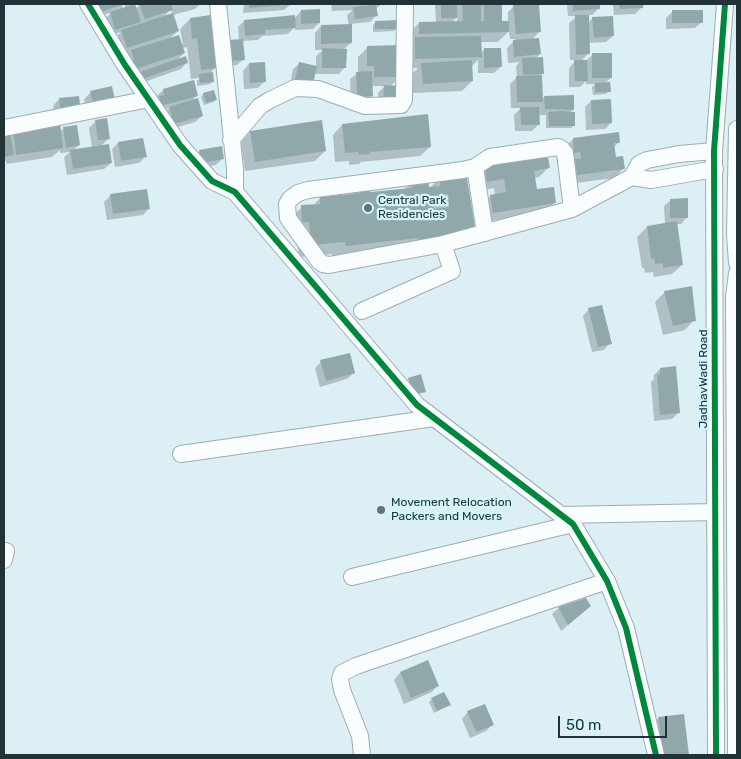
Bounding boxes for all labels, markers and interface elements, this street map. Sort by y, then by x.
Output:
place label: Central Park Residencies [378,194,446,222]
marker: Central Park Residencies [362,202,374,214]
street label: JadhavWadi Road [697,329,711,429]
place label: Movement Relocation Packers and Movers [391,496,512,524]
marker: Movement Relocation Packers and Movers [375,504,387,516]
scale bar [561,706,670,738]
text: 50 m [566,716,601,734]

